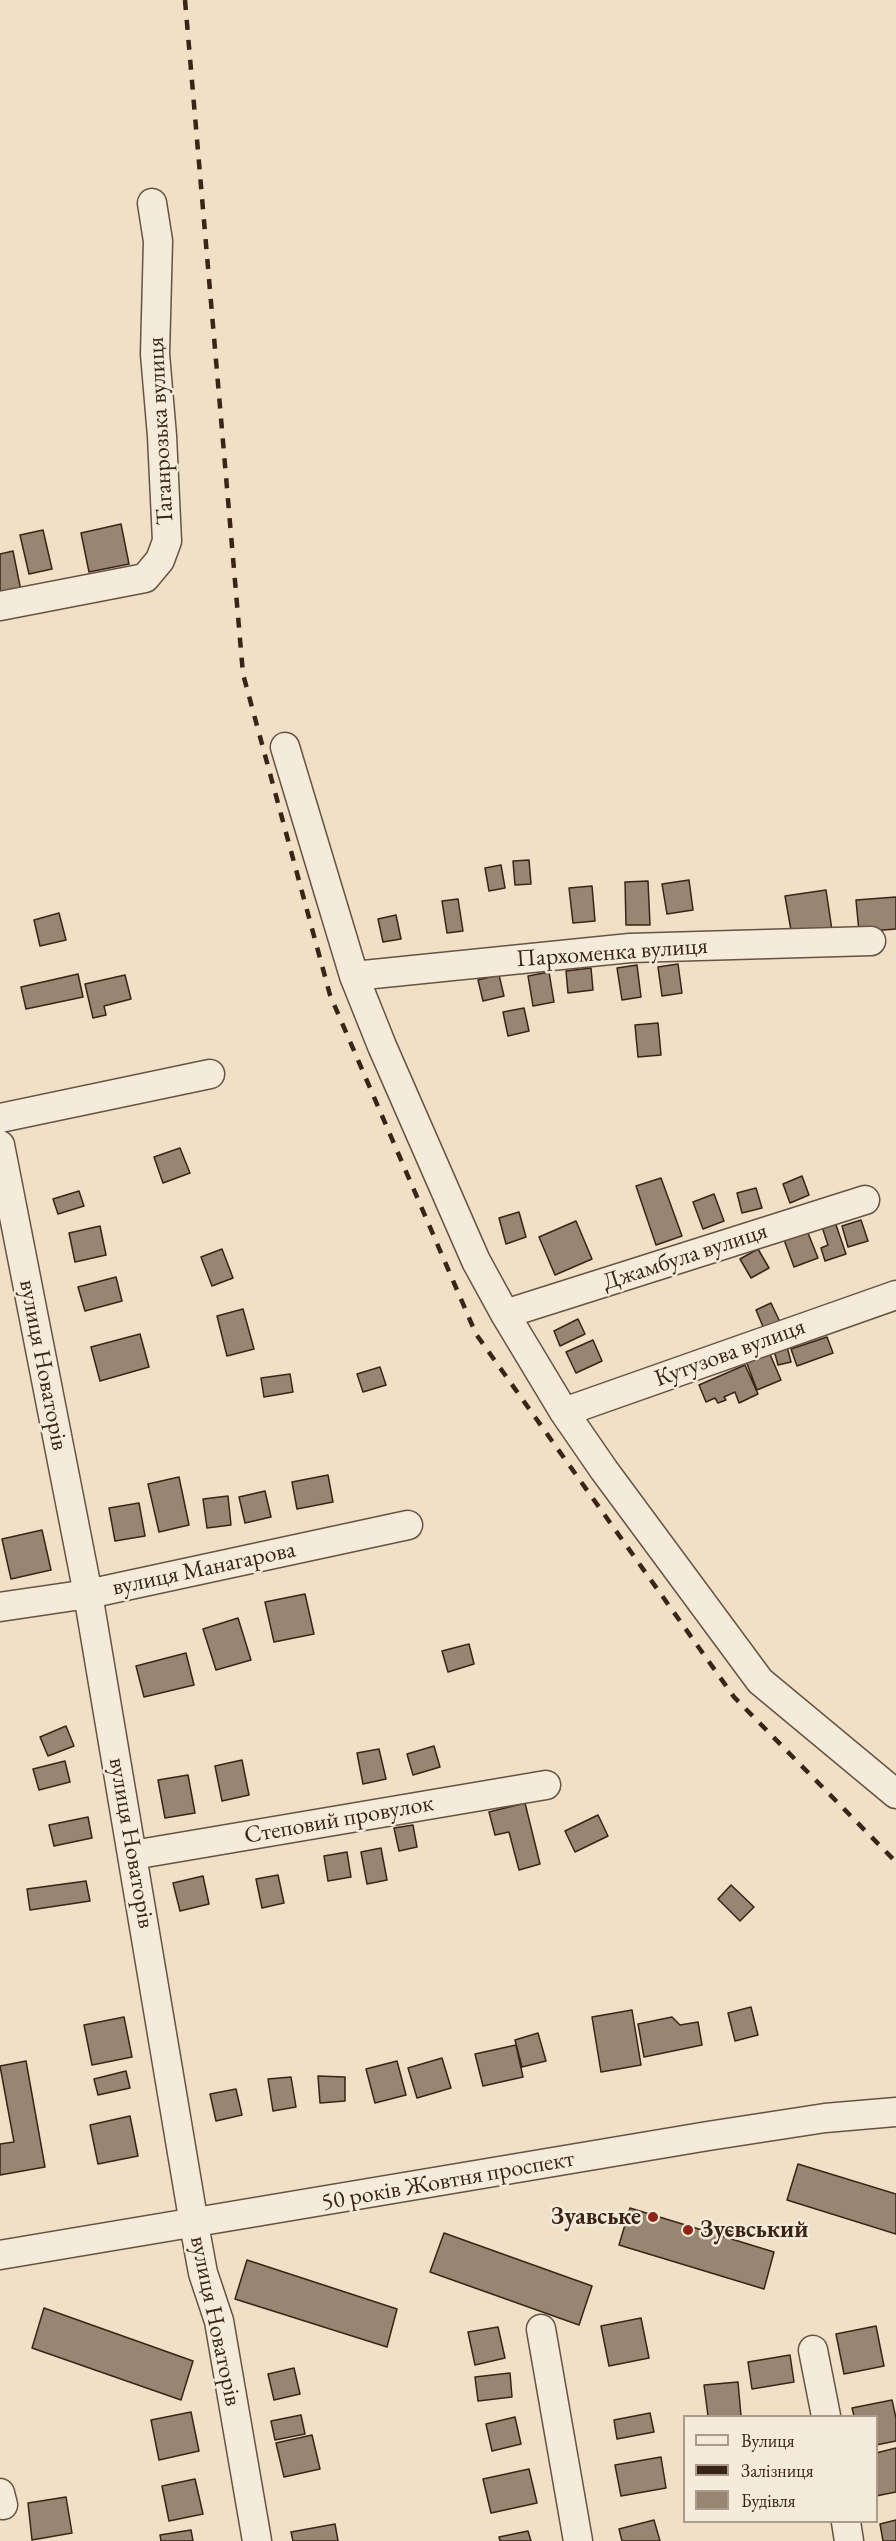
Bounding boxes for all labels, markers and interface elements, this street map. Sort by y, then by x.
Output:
street label: Таганрозька вулиця [142,336,180,526]
street label: Пархоменка вулиця [515,932,709,974]
street label: Джамбула вулиця [599,1217,771,1297]
street label: вулиця Новаторів [12,1277,74,1453]
street label: Кутузова вулиця [651,1312,809,1394]
street label: вулиця Манагарова [110,1535,298,1603]
street label: вулиця Новаторів [102,1755,160,1931]
street label: Степовий провулок [242,1789,436,1851]
street label: 50 років Жовтня проспект [319,2145,577,2217]
place label: Зуавське [551,2203,641,2231]
marker: Зуавське [646,2210,660,2224]
place label: Зуєвський [700,2216,808,2244]
marker: Зуєвський [681,2223,695,2237]
street label: вулиця Новаторів [183,2233,247,2409]
legend [683,2415,878,2523]
text: Вулиця [741,2429,794,2452]
text: Залізниця [741,2459,814,2482]
text: Будівля [741,2489,796,2512]

